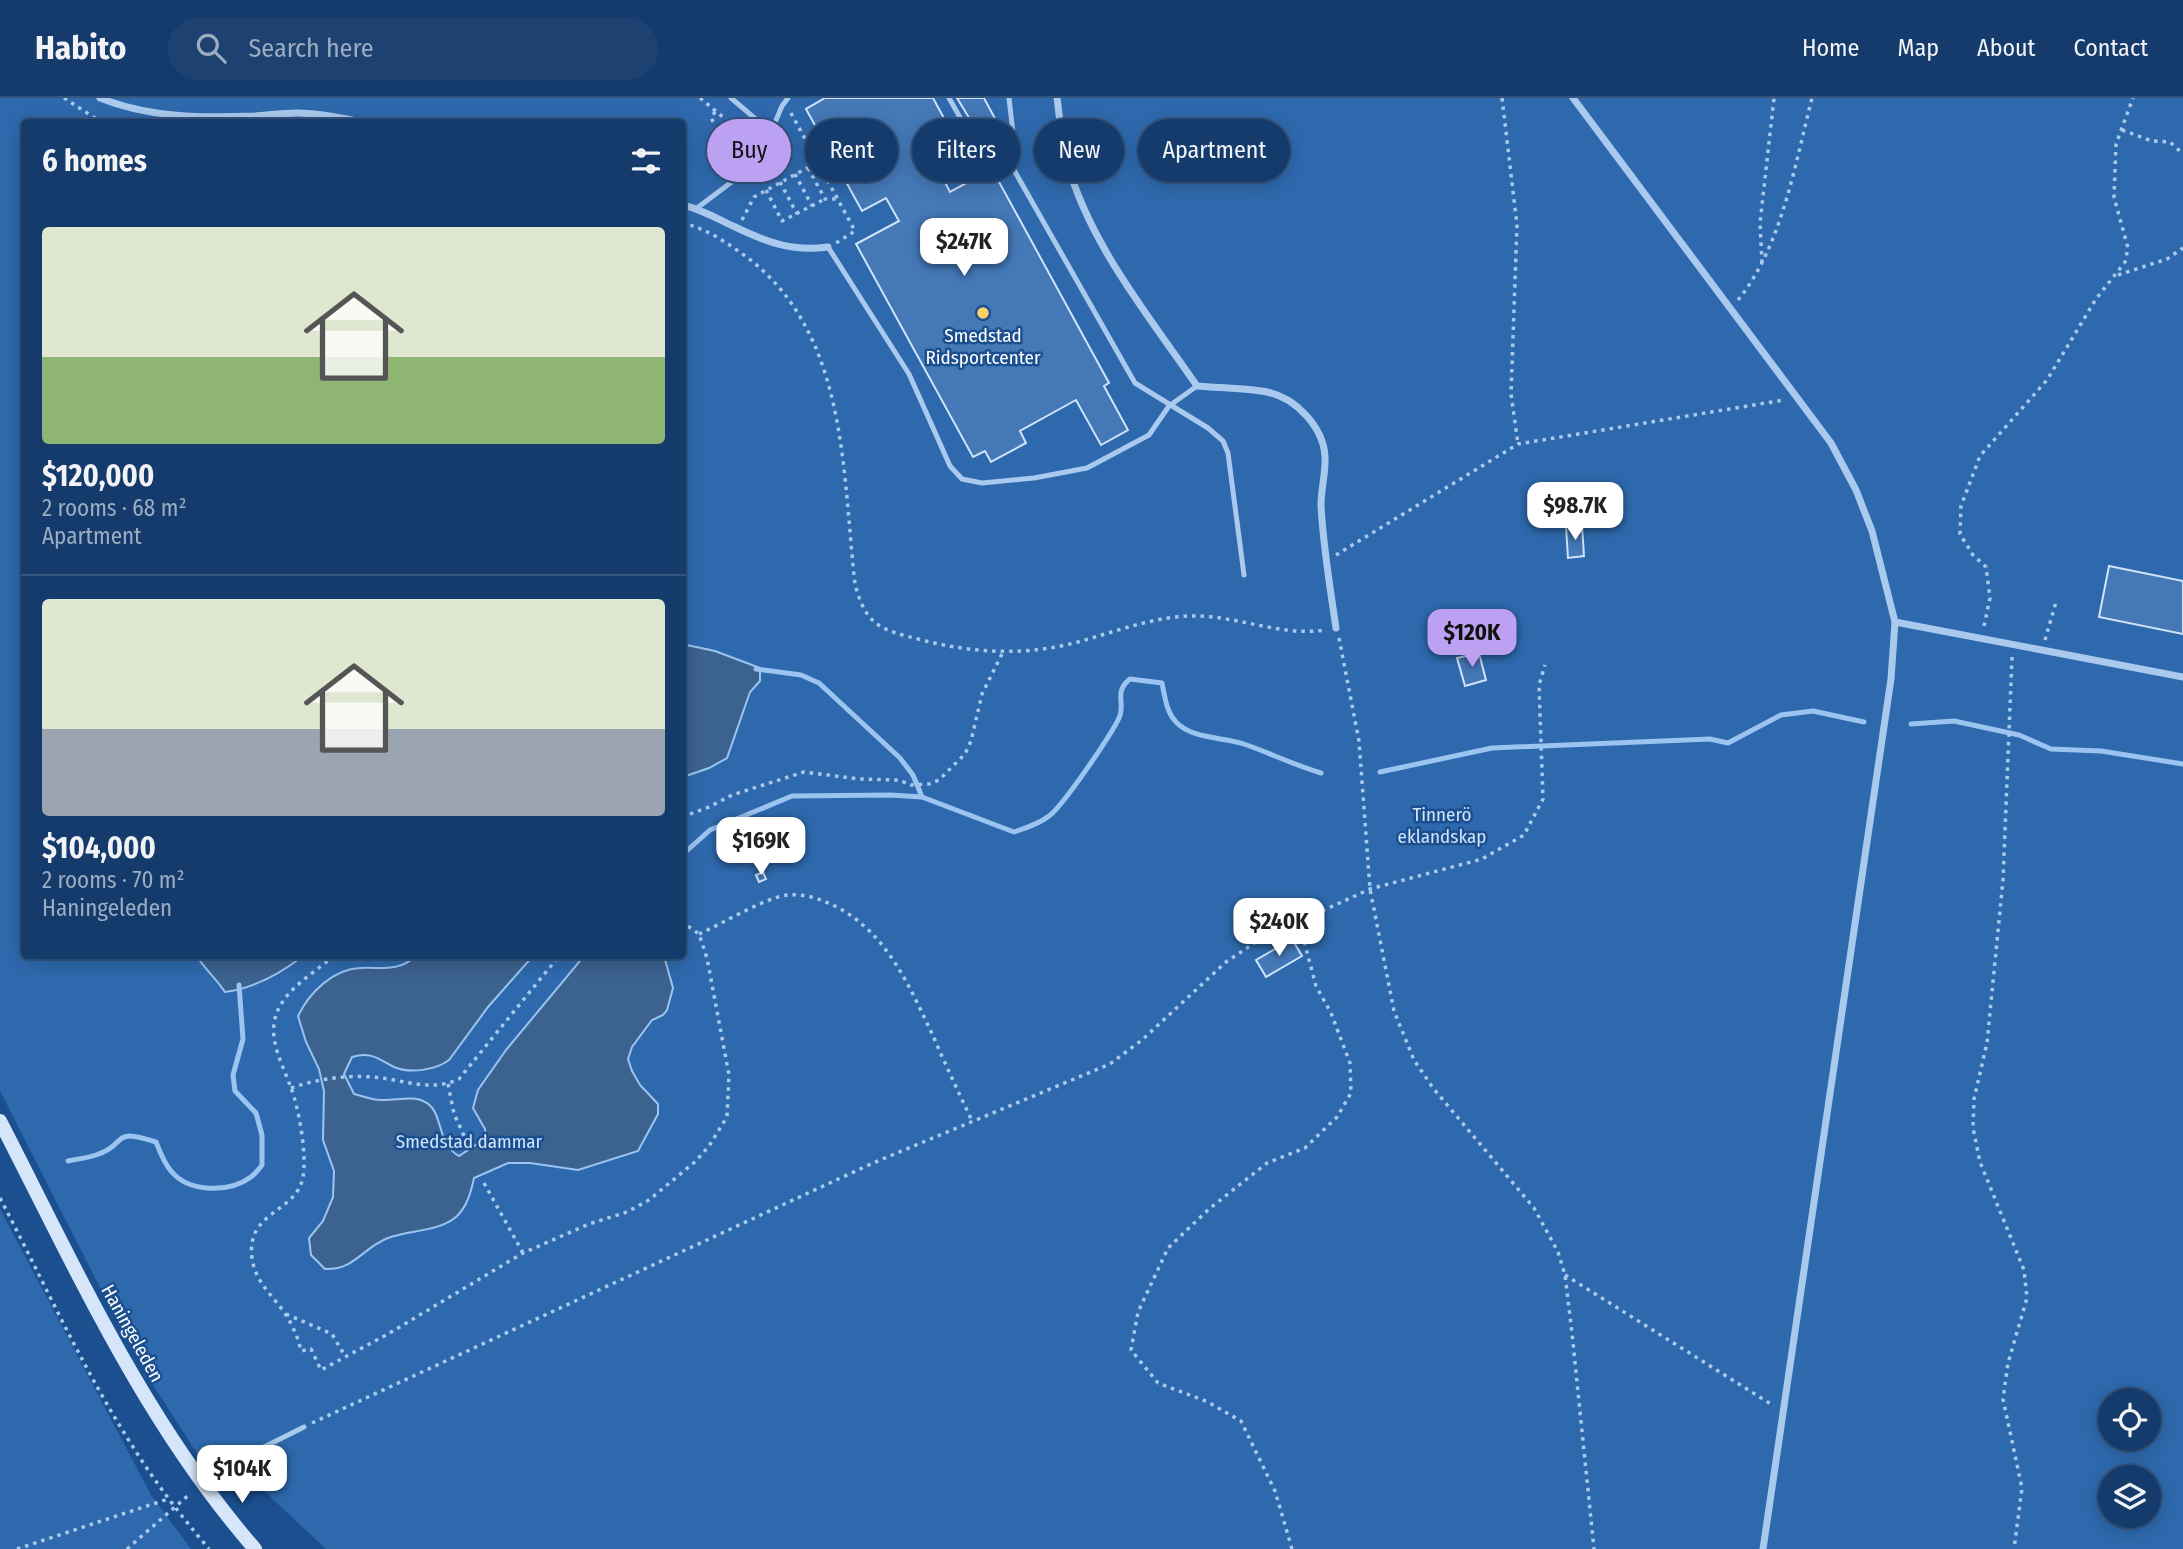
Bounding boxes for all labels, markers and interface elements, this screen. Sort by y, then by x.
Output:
search box [168,17,658,80]
text: Habito [35,28,126,68]
icon: search [192,29,230,67]
text: Search here [248,33,374,64]
text: Home [1802,34,1859,62]
text: Map [1897,34,1939,62]
text: About [1977,34,2035,62]
text: Contact [2073,34,2148,62]
chip: Buy [707,119,791,182]
chip: Rent [805,119,898,182]
chip: Filters [912,119,1020,182]
chip: New [1034,119,1124,182]
chip: Apartment [1138,119,1290,182]
icon: filters [627,142,665,180]
text: 6 homes [42,143,147,179]
pin: $247K [915,218,1013,278]
text: $247K [936,227,992,255]
icon: home [291,273,417,399]
marker: Smedstad Ridsportcenter [975,305,991,321]
place label: Smedstad Ridsportcenter [925,324,1041,369]
text: $120,000 [42,458,154,494]
pin: $98.7K [1518,482,1632,542]
text: $98.7K [1543,491,1607,519]
text: 2 rooms · 68 m² [42,494,187,522]
text: Apartment [42,522,142,550]
pin: $120K [1423,610,1521,669]
text: $120K [1444,618,1500,646]
icon: home [291,645,417,771]
park label: Tinnerö eklandskap [1398,803,1486,848]
pin: $169K [712,818,810,877]
text: $169K [732,826,790,854]
text: $104,000 [42,830,156,866]
text: 2 rooms · 70 m² [42,866,185,894]
text: Haningeleden [42,894,172,922]
pin: $240K [1230,898,1328,958]
text: $240K [1249,907,1309,935]
park label: Smedstad dammar [396,1130,543,1153]
street label: Haningeleden [96,1281,169,1386]
map controls [2098,1388,2161,1528]
button: locate [2098,1388,2161,1451]
pin: $104K [193,1446,291,1505]
text: $104K [213,1454,271,1482]
button: layers [2098,1465,2161,1528]

